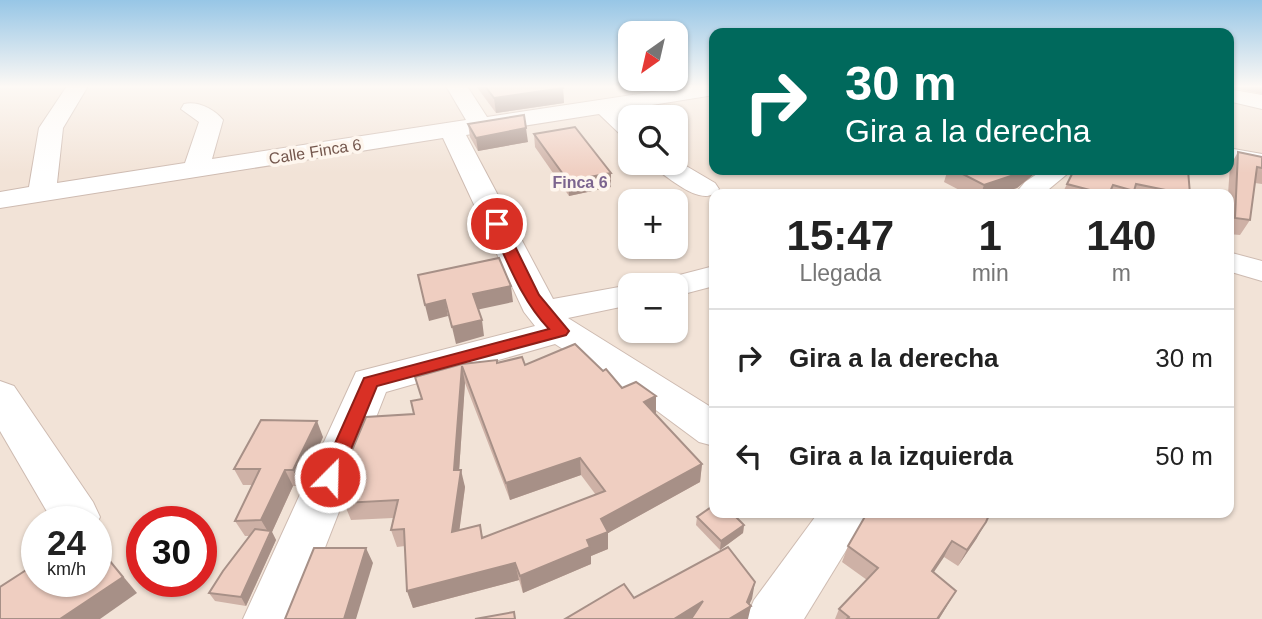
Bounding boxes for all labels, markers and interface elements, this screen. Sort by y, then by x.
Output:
north arrow [618,21,688,91]
map controls [618,21,688,343]
icon: right [730,56,821,147]
text: 30 m [845,56,957,110]
button: search [618,105,688,175]
text: Gira a la derecha [845,113,1090,149]
street label: Calle Finca 6 [268,136,363,167]
district label: Finca 6 [552,174,608,191]
button: + [618,189,688,259]
pin [467,194,527,254]
icon: arrive [478,205,516,243]
text: 15:47 [787,212,894,259]
text: 1 [978,212,1002,259]
text: 140 [1086,212,1156,259]
text: Llegada [799,260,881,286]
text: min [972,260,1009,286]
text: m [1112,260,1131,286]
button: − [618,273,688,343]
icon: right [730,339,768,377]
text: Gira a la derecha [789,343,999,373]
text: 30 m [1155,343,1213,373]
icon: left [730,437,768,475]
position arrow [293,440,367,514]
text: Gira a la izquierda [789,441,1013,471]
text: 50 m [1155,441,1213,471]
speed limit sign: 30 [126,506,217,597]
text: 24 [47,523,86,562]
text: km/h [47,559,86,579]

